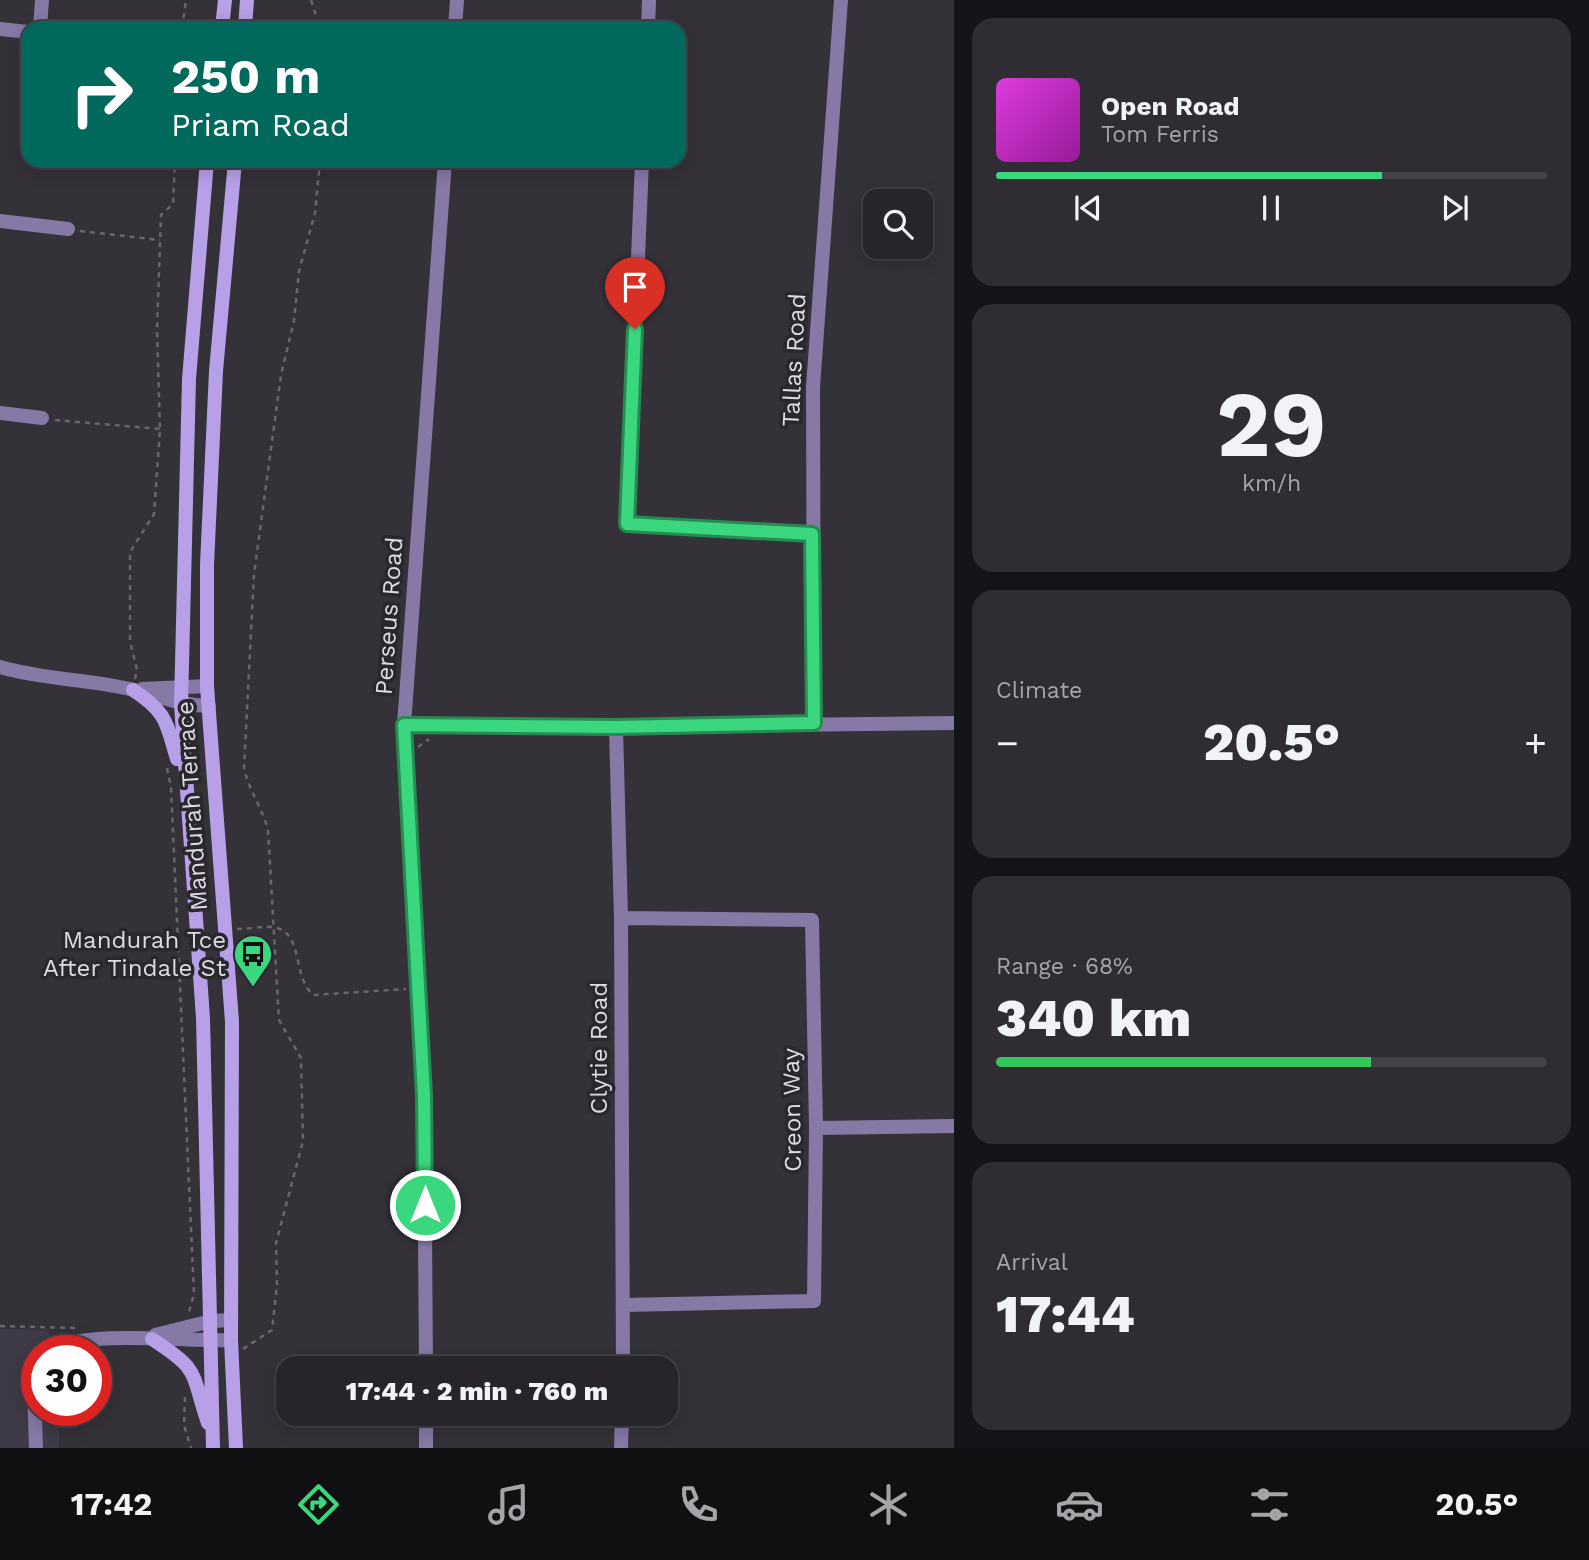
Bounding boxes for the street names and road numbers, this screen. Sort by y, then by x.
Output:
street label: Tallas Road [777,293,811,427]
street label: Perseus Road [370,536,408,696]
street label: Mandurah Terrace [171,700,213,912]
street label: Clytie Road [585,982,613,1114]
street label: Creon Way [777,1047,807,1172]

